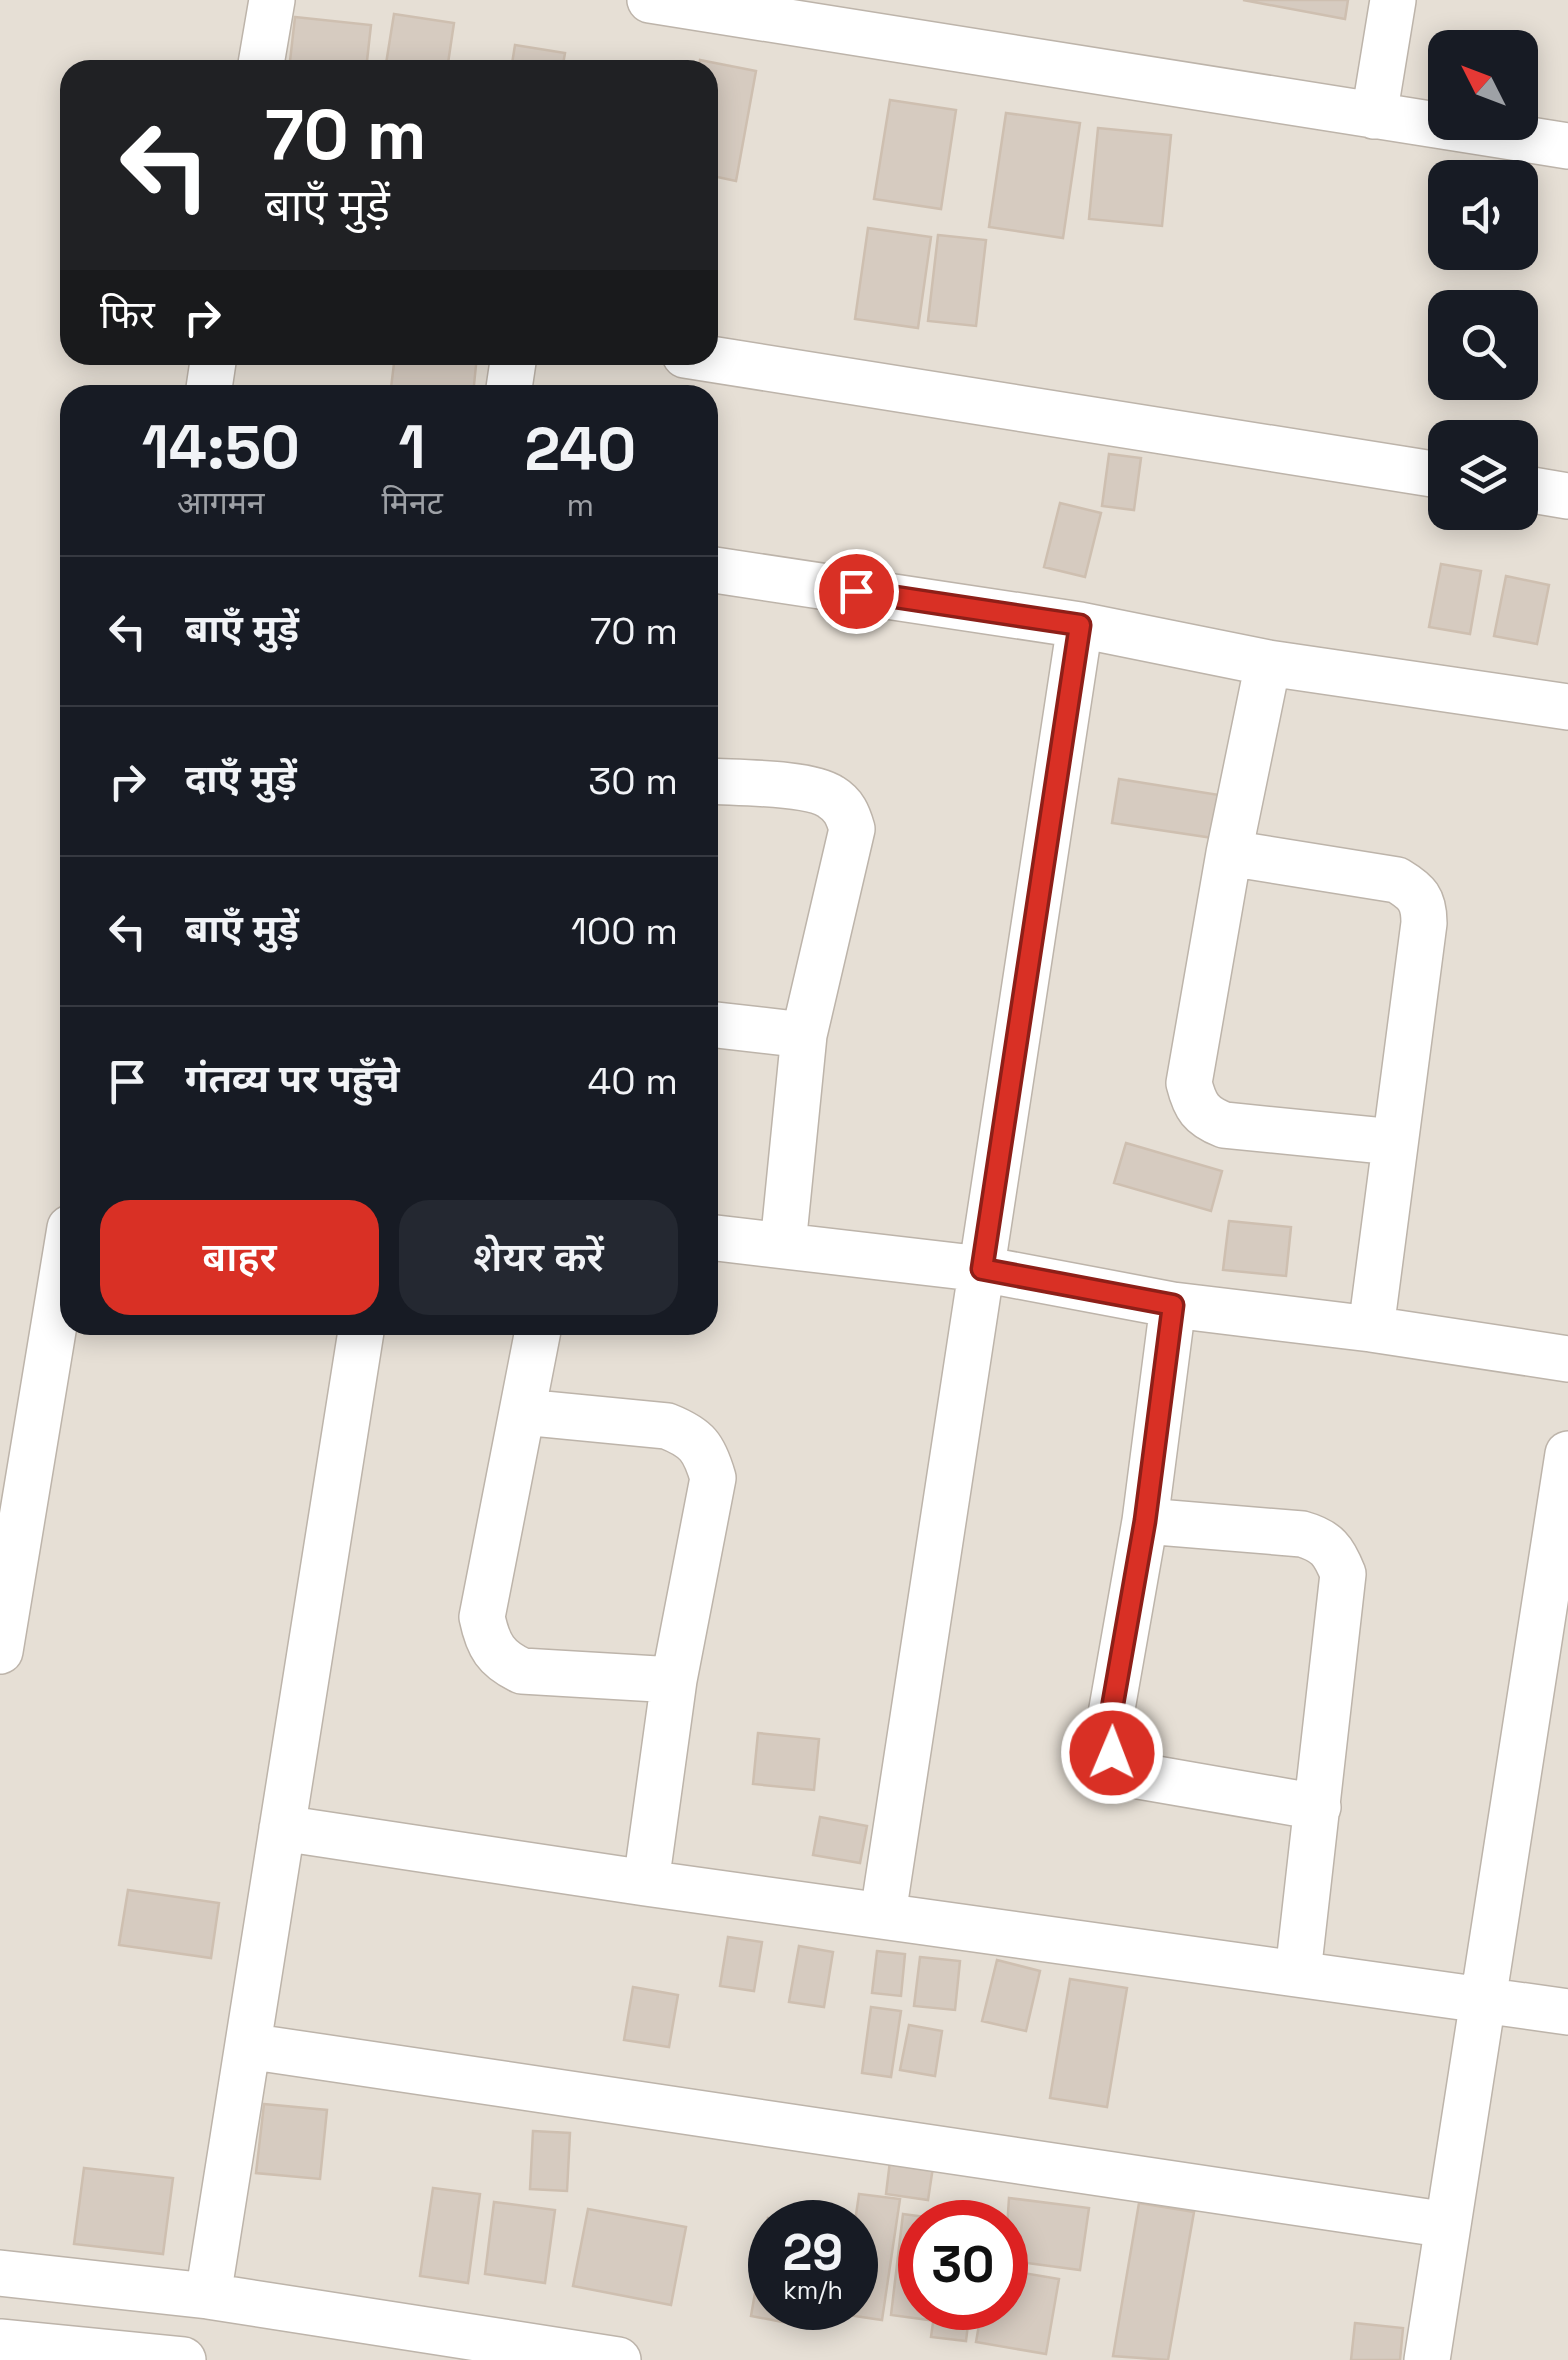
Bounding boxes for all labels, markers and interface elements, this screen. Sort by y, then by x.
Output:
north arrow [1428,30,1538,140]
map controls [1428,30,1538,530]
text: 70 m [265,90,426,179]
icon: left [100,100,230,230]
button: sound [1428,160,1538,270]
text: बाएँ मुड़ें [265,177,390,234]
icon: right [175,290,230,345]
button: search [1428,290,1538,400]
text: फिर [100,291,155,339]
text: 14:50 [142,409,300,486]
text: 1 [399,409,426,486]
text: 240 [525,411,636,488]
button: layers [1428,420,1538,530]
text: आगमन [177,483,265,523]
text: मिनट [381,483,443,523]
text: m [567,485,594,525]
pin [814,549,899,634]
icon: arrive [829,564,884,619]
icon: left [100,604,155,659]
text: बाएँ मुड़ें [185,605,299,653]
text: 70 m [590,607,678,655]
icon: right [100,754,155,809]
text: दाएँ मुड़ें [185,755,297,803]
text: 30 m [588,757,678,805]
icon: left [100,904,155,959]
text: बाएँ मुड़ें [185,905,299,953]
text: 100 m [571,907,678,955]
icon: arrive [100,1054,155,1109]
text: गंतव्य पर पहुँचे [185,1055,400,1103]
text: 40 m [587,1057,678,1105]
button: बाहर [100,1200,379,1315]
button: शेयर करें [399,1200,678,1315]
position arrow [1060,1701,1164,1805]
speed limit sign: 30 [898,2200,1028,2330]
text: 29 [783,2221,843,2285]
text: km/h [783,2274,843,2306]

